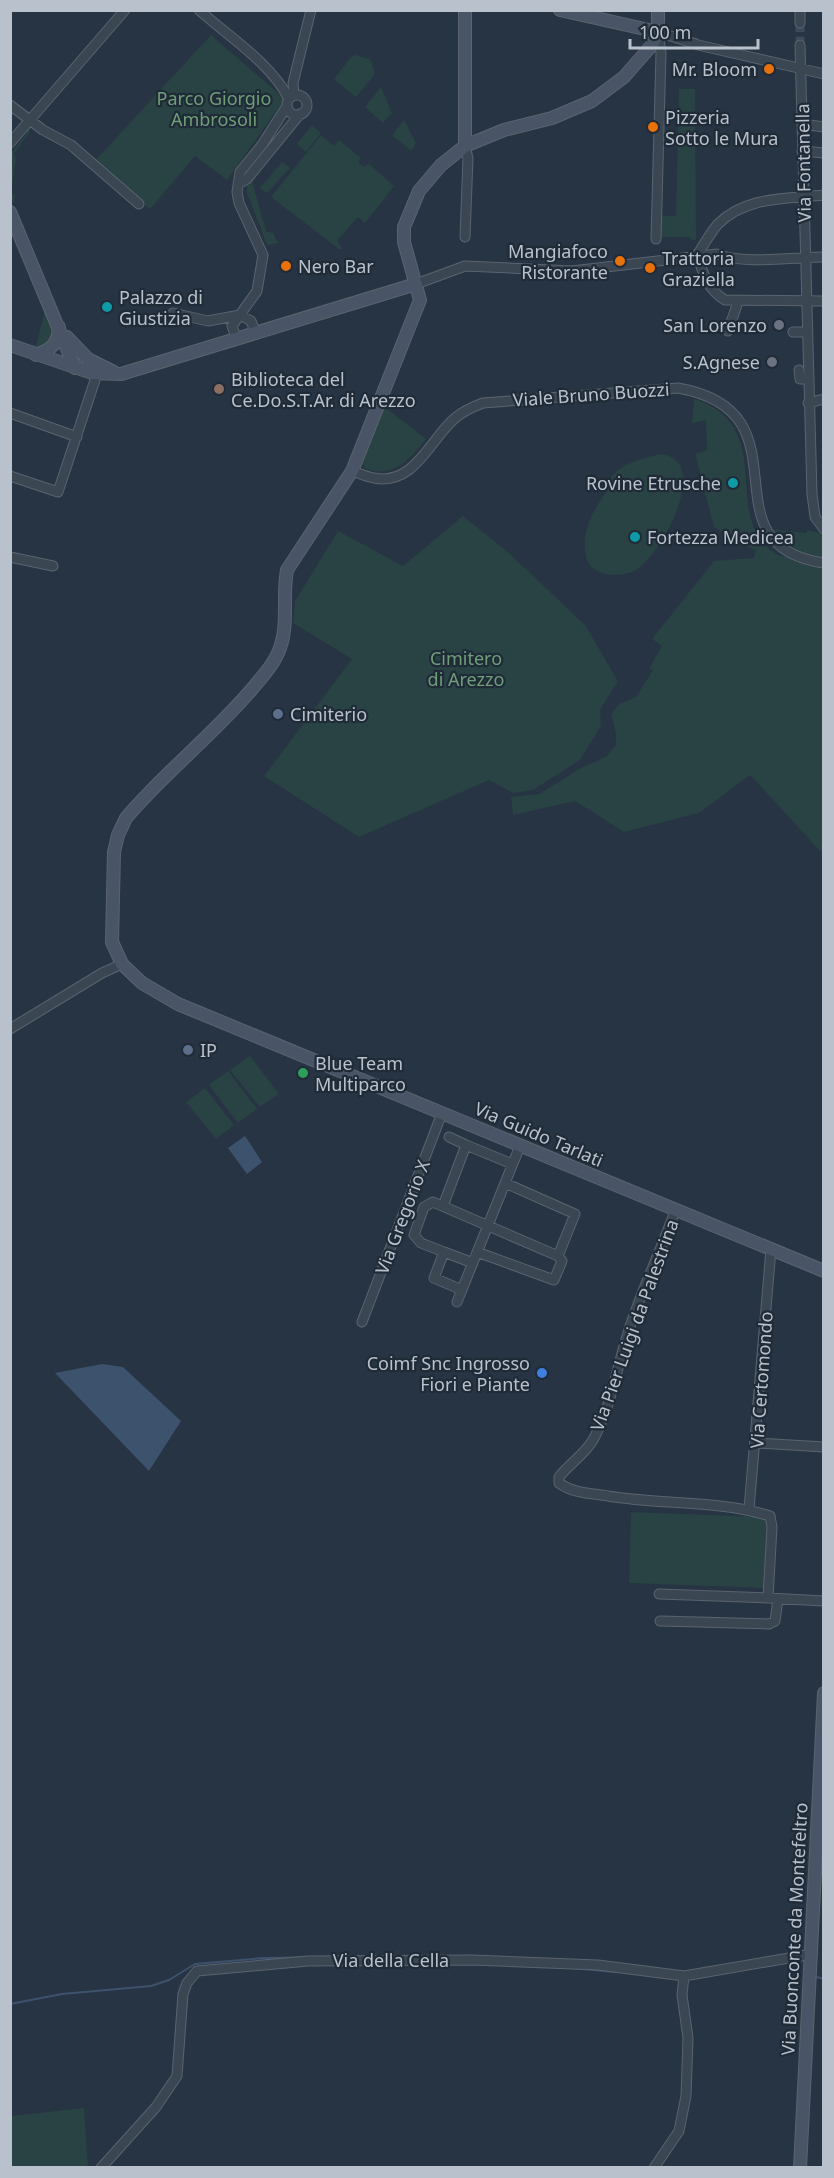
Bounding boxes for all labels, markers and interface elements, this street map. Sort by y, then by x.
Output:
scale bar [630,12,758,50]
text: 100 m [639,20,691,44]
place label: Mr. Bloom [672,57,757,81]
marker: Mr. Bloom [762,62,776,76]
park label: Parco Giorgio Ambrosoli [157,86,271,131]
street label: Via Fontanella [790,103,816,223]
place label: Pizzeria Sotto le Mura [665,105,778,150]
marker: Pizzeria Sotto le Mura [646,120,660,134]
place label: Mangiafoco Ristorante [508,239,608,284]
place label: Trattoria Graziella [662,246,735,291]
place label: Nero Bar [298,254,374,278]
marker: Mangiafoco Ristorante [613,254,627,268]
marker: Nero Bar [279,259,293,273]
marker: Trattoria Graziella [643,261,657,275]
place label: Palazzo di Giustizia [119,285,203,330]
marker: Palazzo di Giustizia [100,300,114,314]
place label: San Lorenzo [663,313,767,337]
marker: San Lorenzo [772,318,786,332]
place label: S.Agnese [683,350,760,374]
marker: S.Agnese [765,355,779,369]
place label: Biblioteca del Ce.Do.S.T.Ar. di Arezzo [231,367,416,412]
street label: Viale Bruno Buozzi [512,377,670,411]
marker: Biblioteca del Ce.Do.S.T.Ar. di Arezzo [212,382,226,396]
place label: Rovine Etrusche [586,471,721,495]
marker: Rovine Etrusche [726,476,740,490]
place label: Fortezza Medicea [647,525,794,549]
marker: Fortezza Medicea [628,530,642,544]
park label: Cimitero di Arezzo [428,646,504,691]
place label: Cimiterio [290,702,367,726]
marker: Cimiterio [271,707,285,721]
place label: IP [200,1038,217,1062]
marker: IP [181,1043,195,1057]
place label: Blue Team Multiparco [315,1051,406,1096]
marker: Blue Team Multiparco [296,1066,310,1080]
street label: Via Guido Tarlati [471,1096,607,1172]
street label: Via Gregorio X [369,1156,435,1278]
street label: Via Pier Luigi da Palestrina [584,1216,684,1434]
street label: Via Certomondo [744,1311,778,1449]
place label: Coimf Snc Ingrosso Fiori e Piante [367,1351,530,1396]
marker: Coimf Snc Ingrosso Fiori e Piante [535,1366,549,1380]
street label: Via Buonconte da Montefeltro [775,1802,813,2056]
street label: Via della Cella [333,1948,449,1972]

